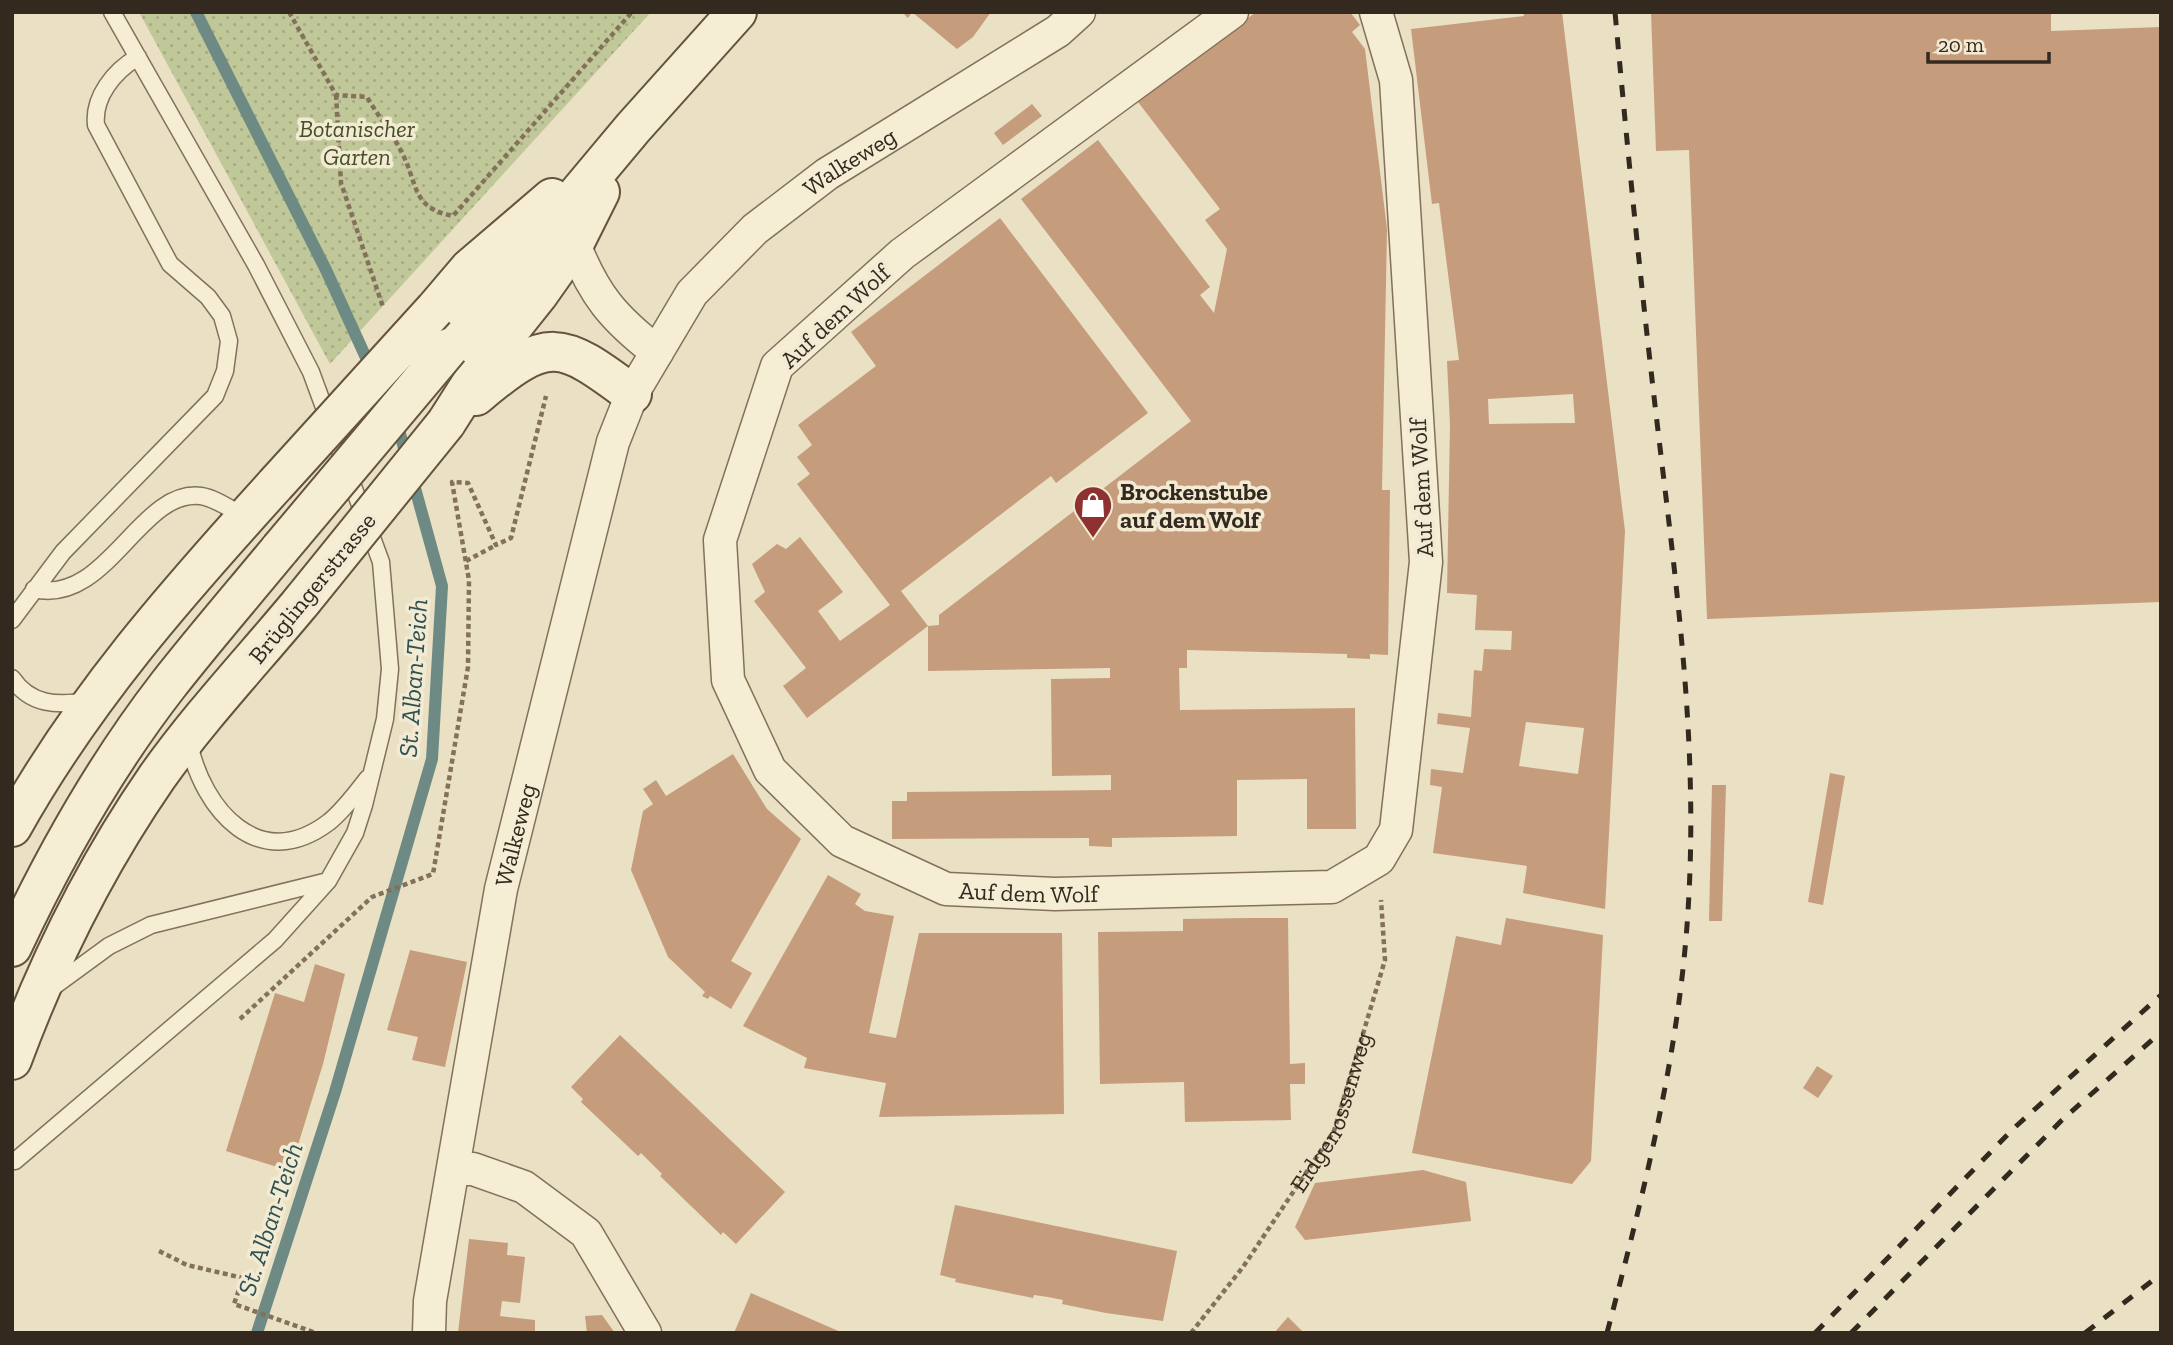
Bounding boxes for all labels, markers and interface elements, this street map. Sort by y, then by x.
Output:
scale bar [1928,21,2049,65]
text: 20 m [1938,32,1984,57]
park label: Botanischer Garten [299,114,416,171]
street label: Walkeweg [797,121,901,202]
street label: Auf dem Wolf [774,256,898,374]
street label: Auf dem Wolf [1403,415,1439,558]
place label: Brockenstube auf dem Wolf [1120,477,1268,534]
shop icon: Brockenstube auf dem Wolf [1072,484,1114,539]
street label: Brüglingerstrasse [242,507,382,669]
water label: St. Alban-Teich [392,598,434,758]
street label: Walkeweg [488,780,541,889]
street label: Auf dem Wolf [958,875,1101,909]
street label: Eidgenossenweg [1283,1028,1377,1197]
water label: St. Alban-Teich [230,1139,310,1299]

